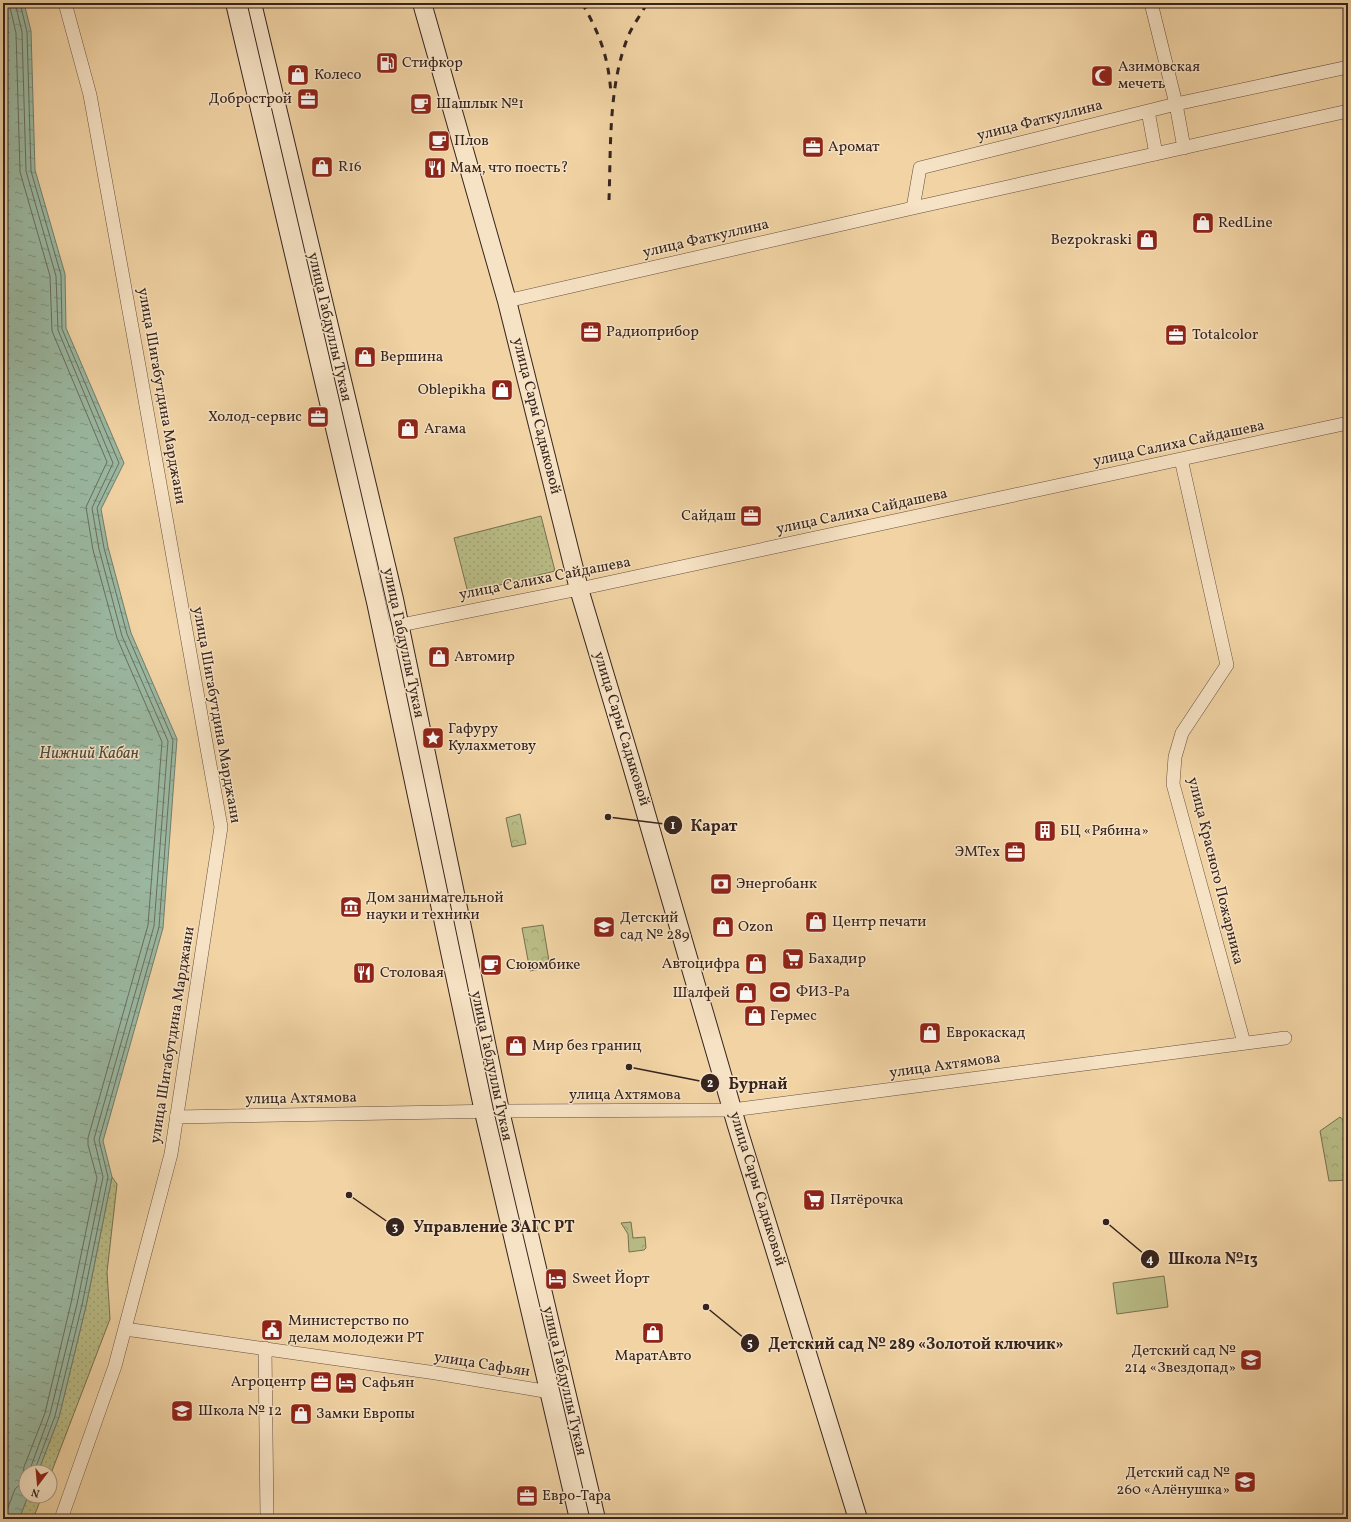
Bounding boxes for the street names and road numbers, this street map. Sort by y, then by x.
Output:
street label: улица Фаткуллина [975,95,1105,147]
street label: улица Фаткуллина [641,214,771,264]
street label: улица Габдуллы Тукая [302,250,356,404]
street label: улица Шигабутдина Марджани [132,286,190,506]
street label: улица Сары Садыковой [506,336,566,496]
street label: улица Салиха Сайдашева [1091,416,1267,472]
street label: улица Салиха Сайдашева [774,484,950,540]
street label: улица Салиха Сайдашева [457,552,633,606]
street label: улица Габдуллы Тукая [377,566,429,720]
street label: улица Шигабутдина Марджани [187,605,245,825]
street label: улица Сары Садыковой [587,649,655,809]
street label: улица Красного Пожарника [1182,775,1248,967]
street label: улица Шигабутдина Марджани [145,925,201,1145]
street label: улица Габдуллы Тукая [465,989,517,1143]
street label: улица Ахтямова [888,1048,1002,1084]
street label: улица Ахтямова [569,1085,681,1106]
street label: улица Ахтямова [245,1088,357,1110]
street label: улица Сары Садыковой [723,1109,791,1269]
street label: улица Габдуллы Тукая [537,1304,591,1458]
street label: улица Сафьян [432,1347,532,1383]

